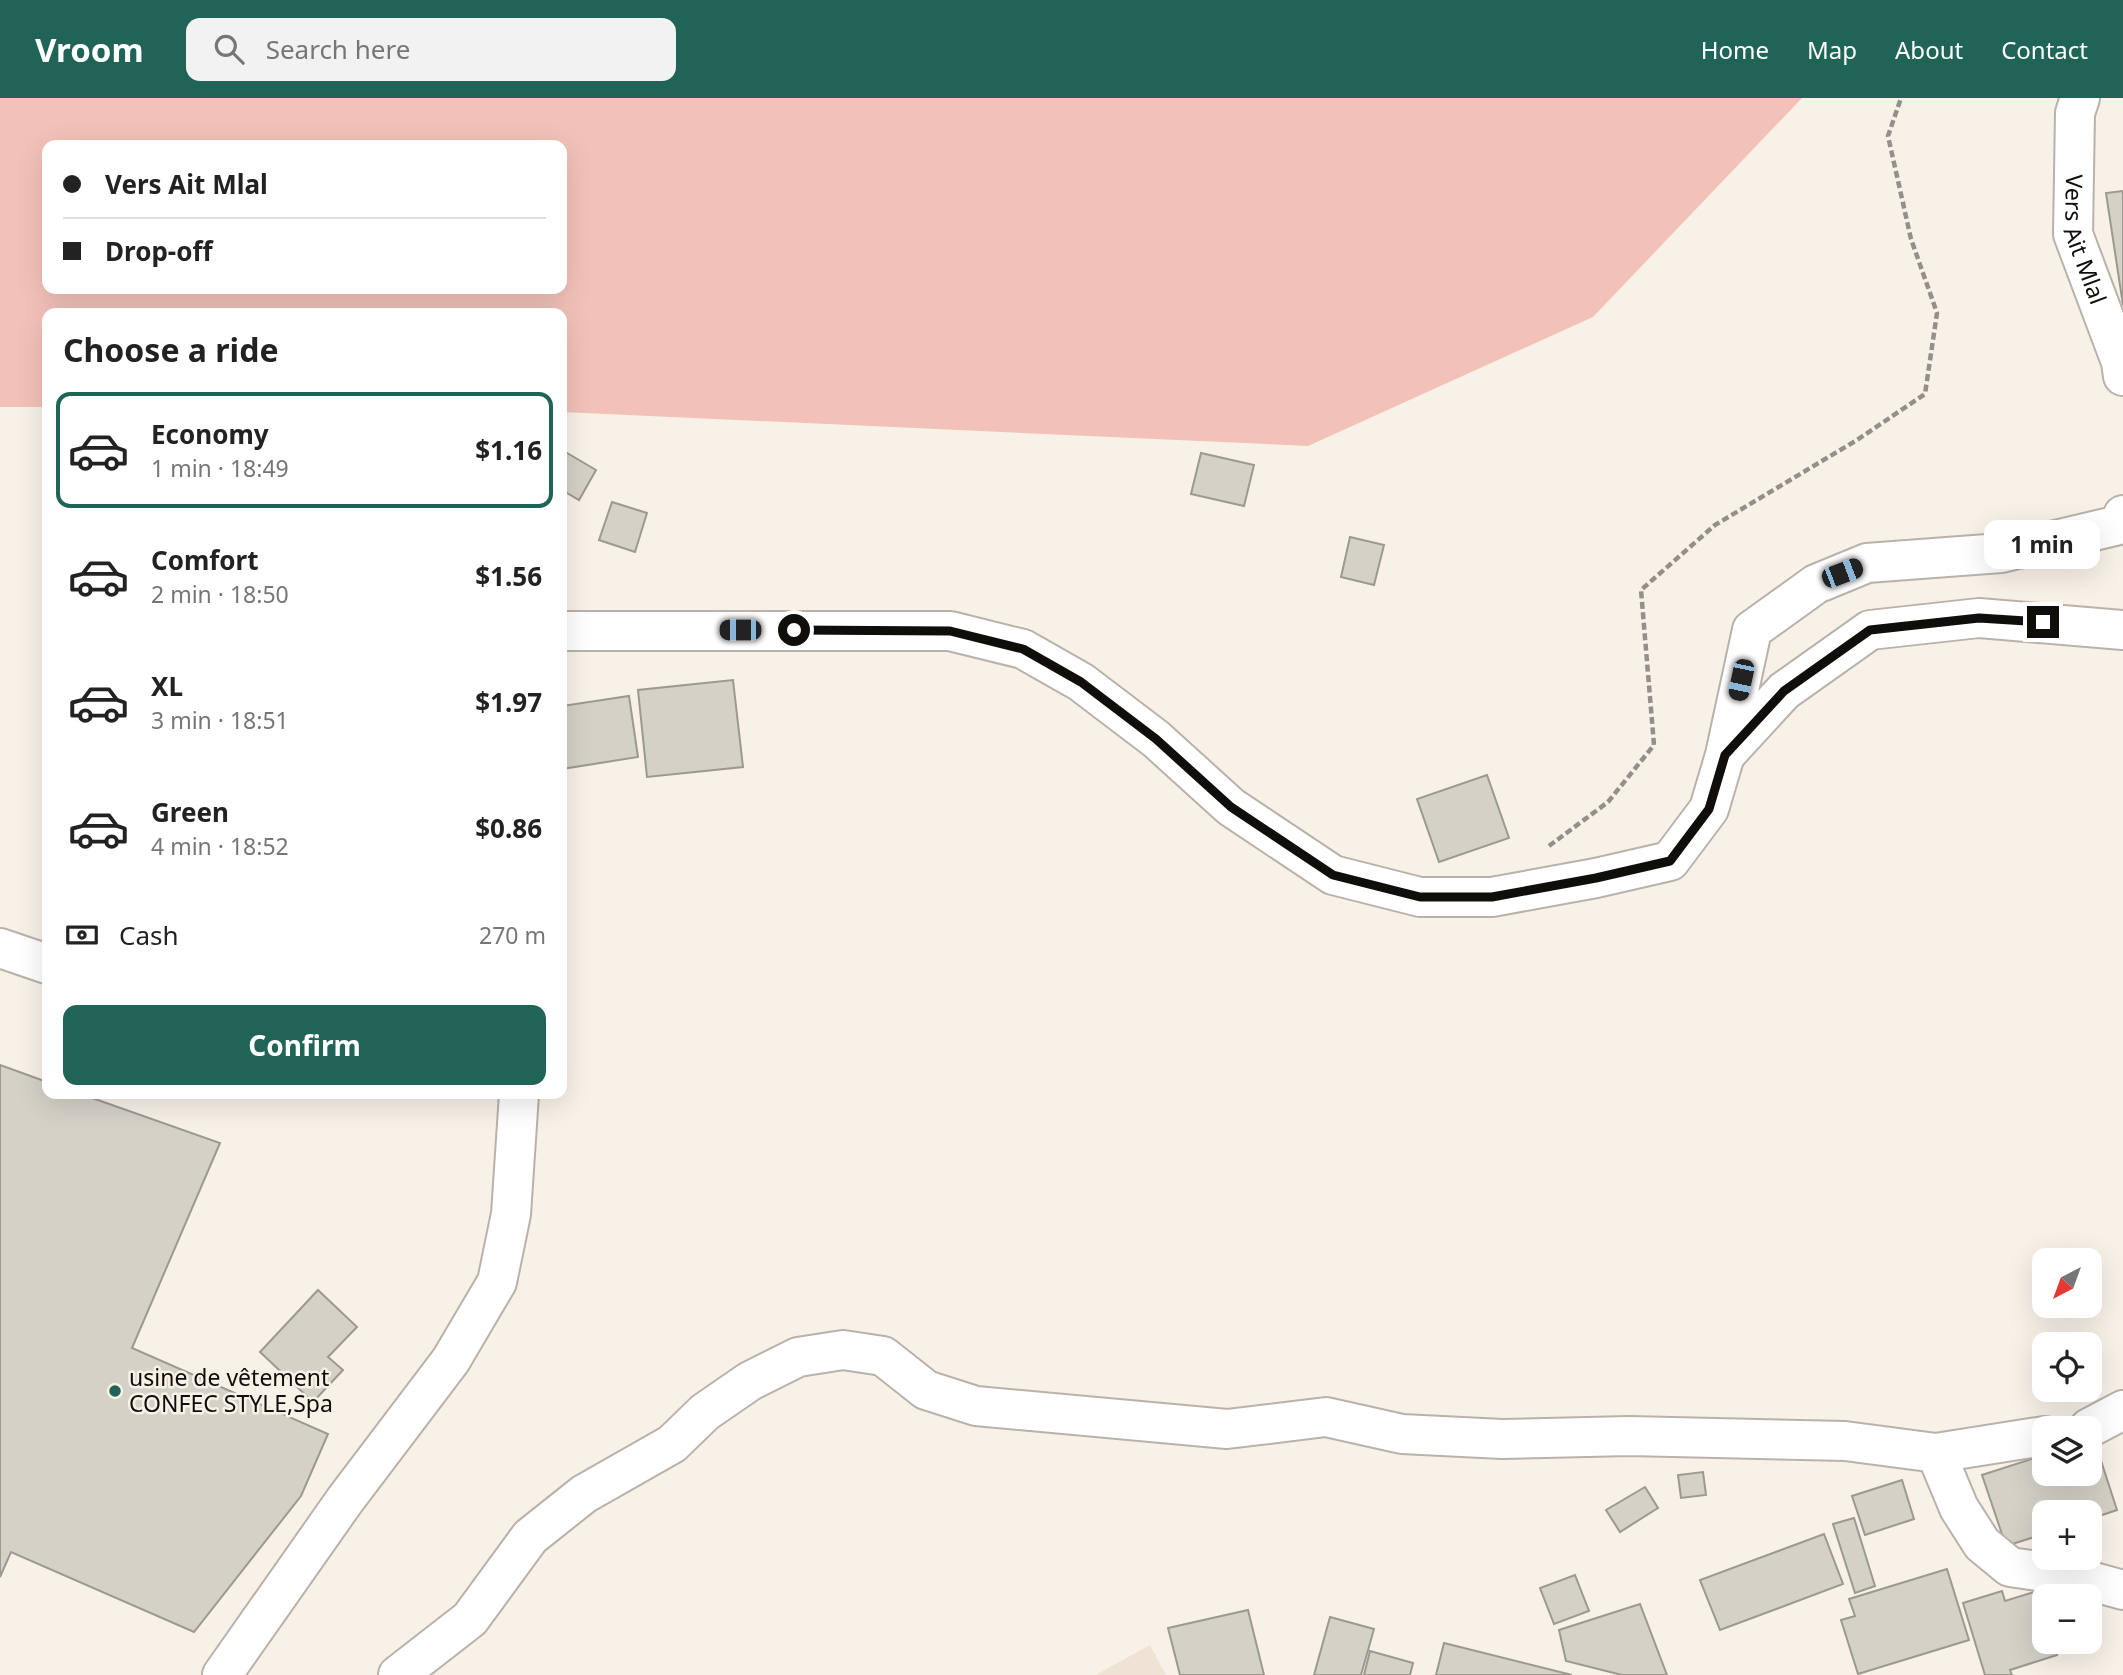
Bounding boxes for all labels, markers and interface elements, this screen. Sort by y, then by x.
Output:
search box [186,18,676,81]
text: Vroom [35,27,144,72]
icon: search [210,30,248,68]
text: Search here [266,31,410,67]
text: Home [1701,33,1769,66]
text: Map [1807,33,1857,66]
text: About [1895,33,1963,66]
text: Contact [2001,33,2088,66]
text: Vers Ait Mlal [105,166,268,202]
street label: Vers Ait Mlal [2057,174,2115,308]
text: Drop-off [105,233,212,269]
text: Choose a ride [63,328,279,371]
text: Economy [151,416,269,452]
icon: car [67,419,130,482]
text: $1.16 [475,432,542,468]
text: 1 min · 18:49 [151,452,289,484]
callout: 1 min [1985,520,2101,570]
text: 1 min [2010,528,2074,560]
text: Comfort [151,542,259,578]
icon: car [67,545,130,608]
car [1819,556,1866,590]
text: $1.56 [475,558,542,594]
text: 2 min · 18:50 [151,578,289,610]
route end [2027,606,2059,638]
route start [778,614,810,646]
car [720,620,762,641]
car [1727,657,1756,703]
text: XL [151,668,183,704]
icon: car [67,671,130,734]
text: $1.97 [475,684,542,720]
text: 3 min · 18:51 [151,704,289,736]
text: Green [151,794,229,830]
icon: car [67,797,130,860]
text: $0.86 [475,810,542,846]
text: 4 min · 18:52 [151,830,289,862]
icon: cash [63,916,101,954]
text: Cash [119,917,179,953]
text: 270 m [479,919,546,951]
button: Confirm [63,1005,546,1085]
north arrow [2032,1248,2102,1318]
map controls [2032,1248,2102,1654]
button: locate [2032,1332,2102,1402]
place label: usine de vêtement CONFEC STYLE,Spa [129,1361,333,1419]
marker: usine de vêtement CONFEC STYLE,Spa [107,1383,123,1399]
button: layers [2032,1416,2102,1486]
button: + [2032,1500,2102,1570]
button: − [2032,1584,2102,1654]

